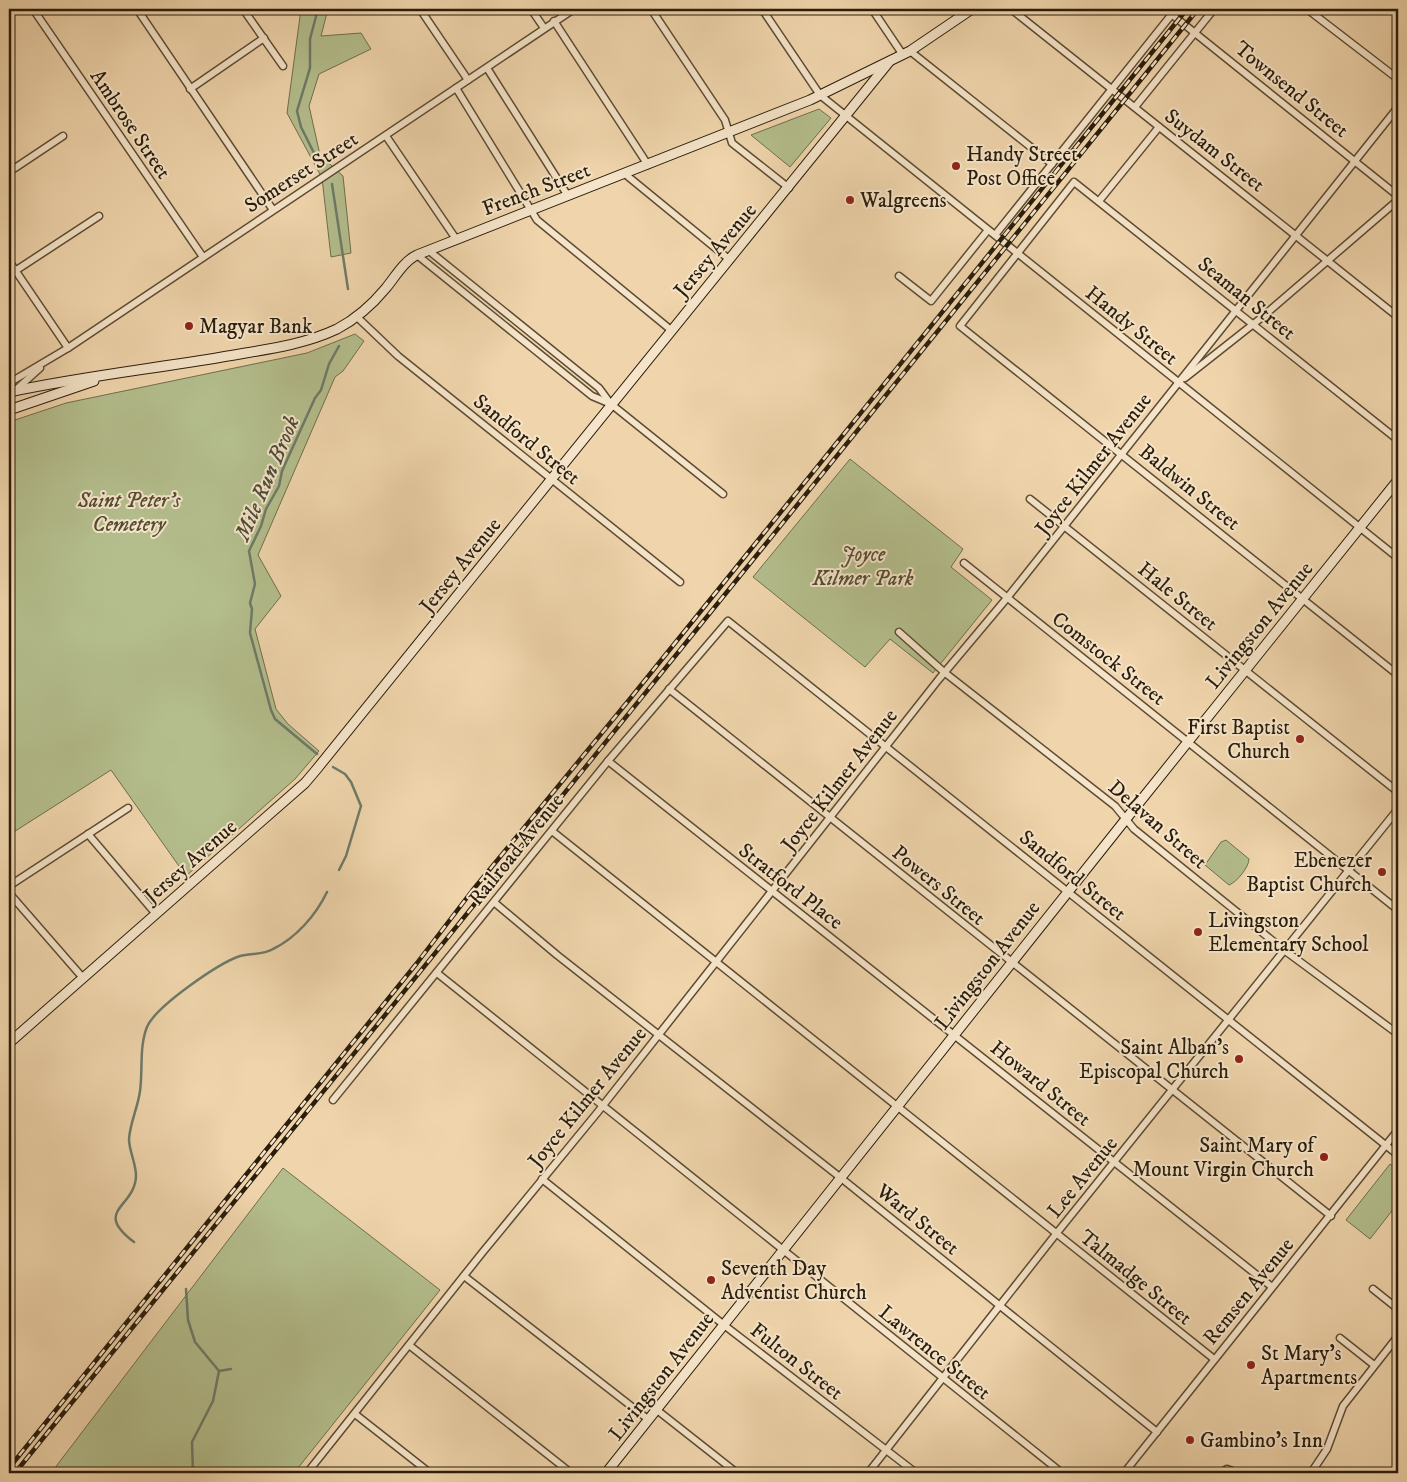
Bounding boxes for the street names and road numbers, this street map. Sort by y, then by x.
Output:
street label: Townsend Street [1229,36,1354,144]
street label: Ambrose Street [84,65,177,185]
street label: Suydam Street [1159,103,1270,198]
street label: Somerset Street [240,126,363,219]
street label: French Street [479,157,594,222]
street label: Jersey Avenue [667,198,763,305]
street label: Seaman Street [1192,251,1301,346]
street label: Handy Street [1080,280,1183,371]
street label: Joyce Kilmer Avenue [1029,388,1158,543]
street label: Sandford Street [467,389,585,491]
street label: Baldwin Street [1133,439,1246,537]
street label: Jersey Avenue [413,512,507,620]
street label: Livingston Avenue [1200,556,1319,695]
street label: Hale Street [1132,557,1223,637]
street label: Comstock Street [1046,606,1171,712]
street label: Joyce Kilmer Avenue [775,704,904,859]
street label: Delavan Street [1102,775,1212,875]
street label: Railroad Avenue [464,788,570,911]
street label: Jersey Avenue [137,814,243,911]
street label: Sandford Street [1013,825,1131,927]
street label: Stratford Place [733,838,848,936]
street label: Powers Street [886,840,991,932]
street label: Livingston Avenue [929,896,1046,1035]
street label: Joyce Kilmer Avenue [522,1022,653,1175]
street label: Howard Street [985,1035,1096,1133]
street label: Lee Avenue [1042,1131,1124,1224]
street label: Ward Street [870,1178,964,1261]
street label: Talmadge Street [1074,1224,1197,1331]
street label: Remsen Avenue [1198,1233,1300,1350]
street label: Lawrence Street [873,1300,996,1406]
street label: Livingston Avenue [603,1307,720,1446]
street label: Fulton Street [745,1317,848,1406]

